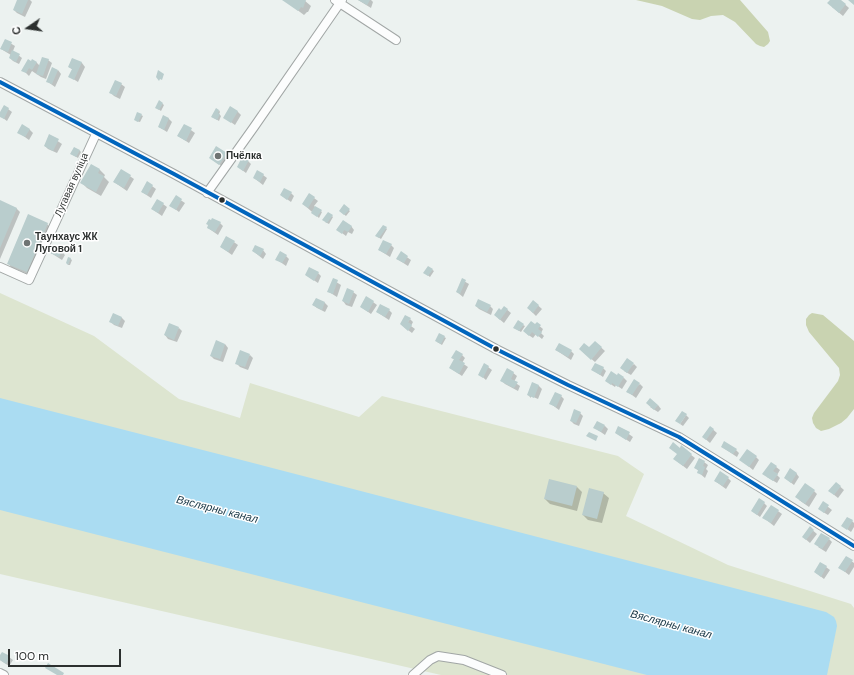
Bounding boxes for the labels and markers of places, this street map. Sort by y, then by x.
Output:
place label: Пчёлка [226,150,261,162]
marker: Пчёлка [213,151,223,161]
unlabelled marker [217,195,227,205]
place label: Таунхаус ЖК Луговой 1 [35,231,98,254]
marker: Таунхаус ЖК Луговой 1 [22,238,32,248]
unlabelled marker [491,344,501,354]

